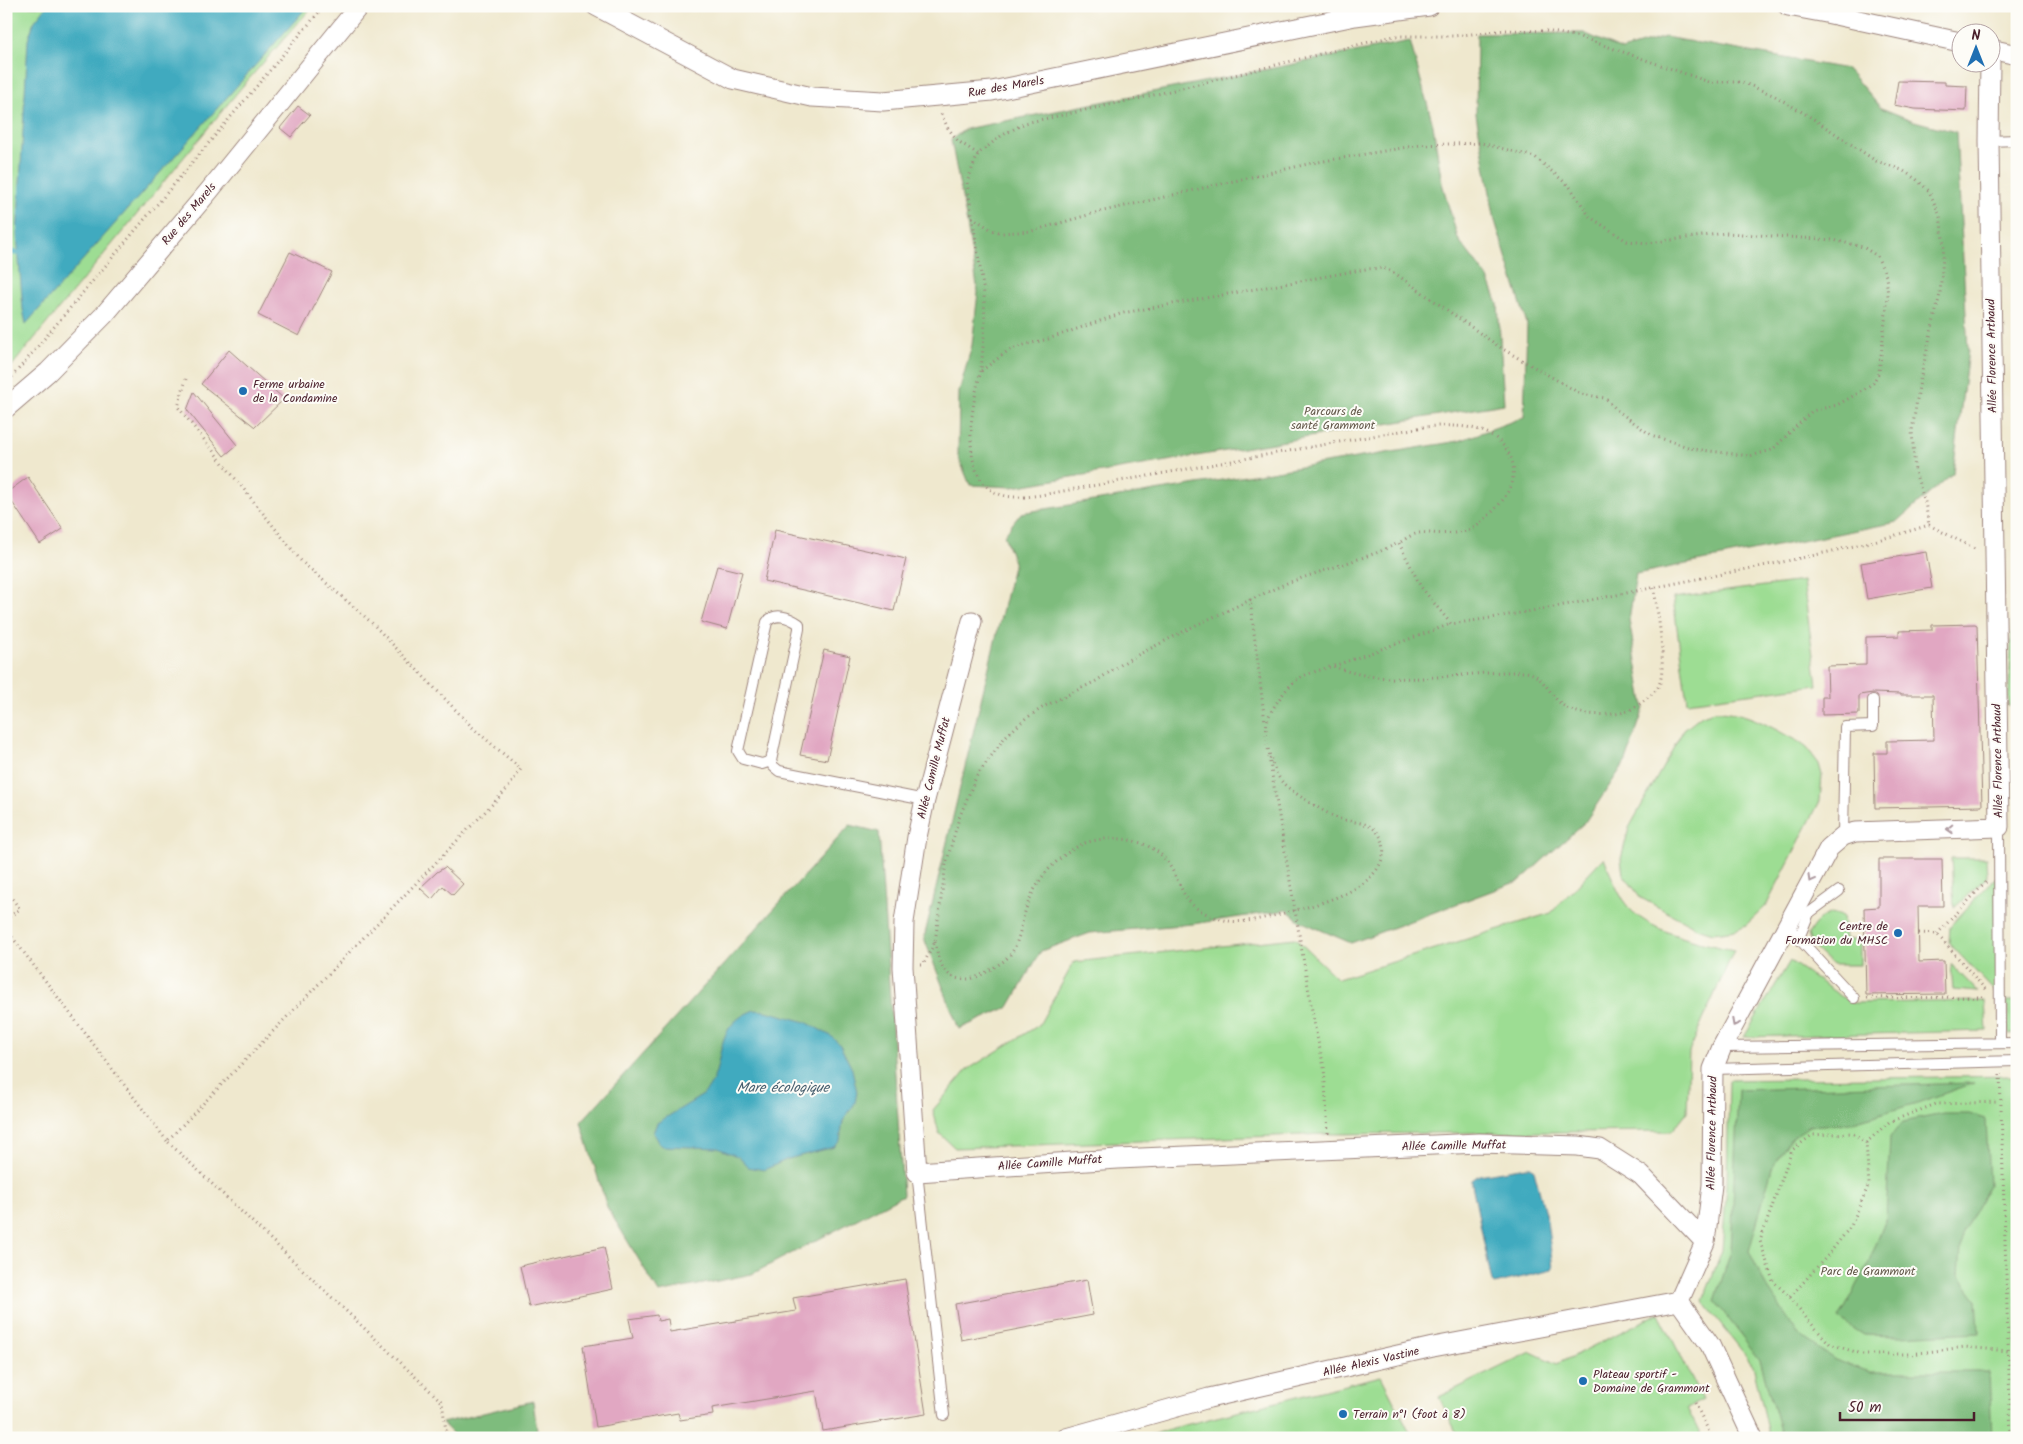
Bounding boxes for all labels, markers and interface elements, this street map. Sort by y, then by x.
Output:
north arrow [1950,22,2000,72]
text: N [1972,25,1981,47]
street label: Rue des Marels [967,71,1045,103]
street label: Rue des Marels [157,178,221,250]
street label: Allée Florence Arthaud [1981,298,2002,413]
place label: Ferme urbaine de la Condamine [253,375,338,408]
marker: Ferme urbaine de la Condamine [237,385,249,397]
park label: Parcours de santé Grammont [1291,402,1376,435]
street label: Allée Florence Arthaud [1987,703,2008,818]
street label: Allée Camille Muffat [912,715,956,821]
one-way arrow [1946,823,1954,834]
one-way arrow [1808,874,1818,883]
place label: Centre de Formation du MHSC [1785,917,1889,950]
marker: Centre de Formation du MHSC [1892,927,1904,939]
one-way arrow [1731,1018,1741,1027]
street label: Allée Florence Arthaud [1702,1075,1723,1190]
water label: Mare écologique [737,1077,831,1099]
street label: Allée Camille Muffat [1402,1136,1507,1156]
street label: Allée Camille Muffat [997,1150,1103,1176]
park label: Parc de Grammont [1821,1262,1916,1281]
street label: Allée Alexis Vastine [1321,1342,1422,1382]
place label: Plateau sportif - Domaine de Grammont [1593,1365,1710,1398]
marker: Plateau sportif - Domaine de Grammont [1577,1375,1589,1387]
scale bar [1840,1389,1974,1421]
text: 50 m [1848,1396,1882,1420]
place label: Terrain n°1 (foot à 8) [1353,1405,1466,1424]
marker: Terrain n°1 (foot à 8) [1337,1408,1349,1420]

